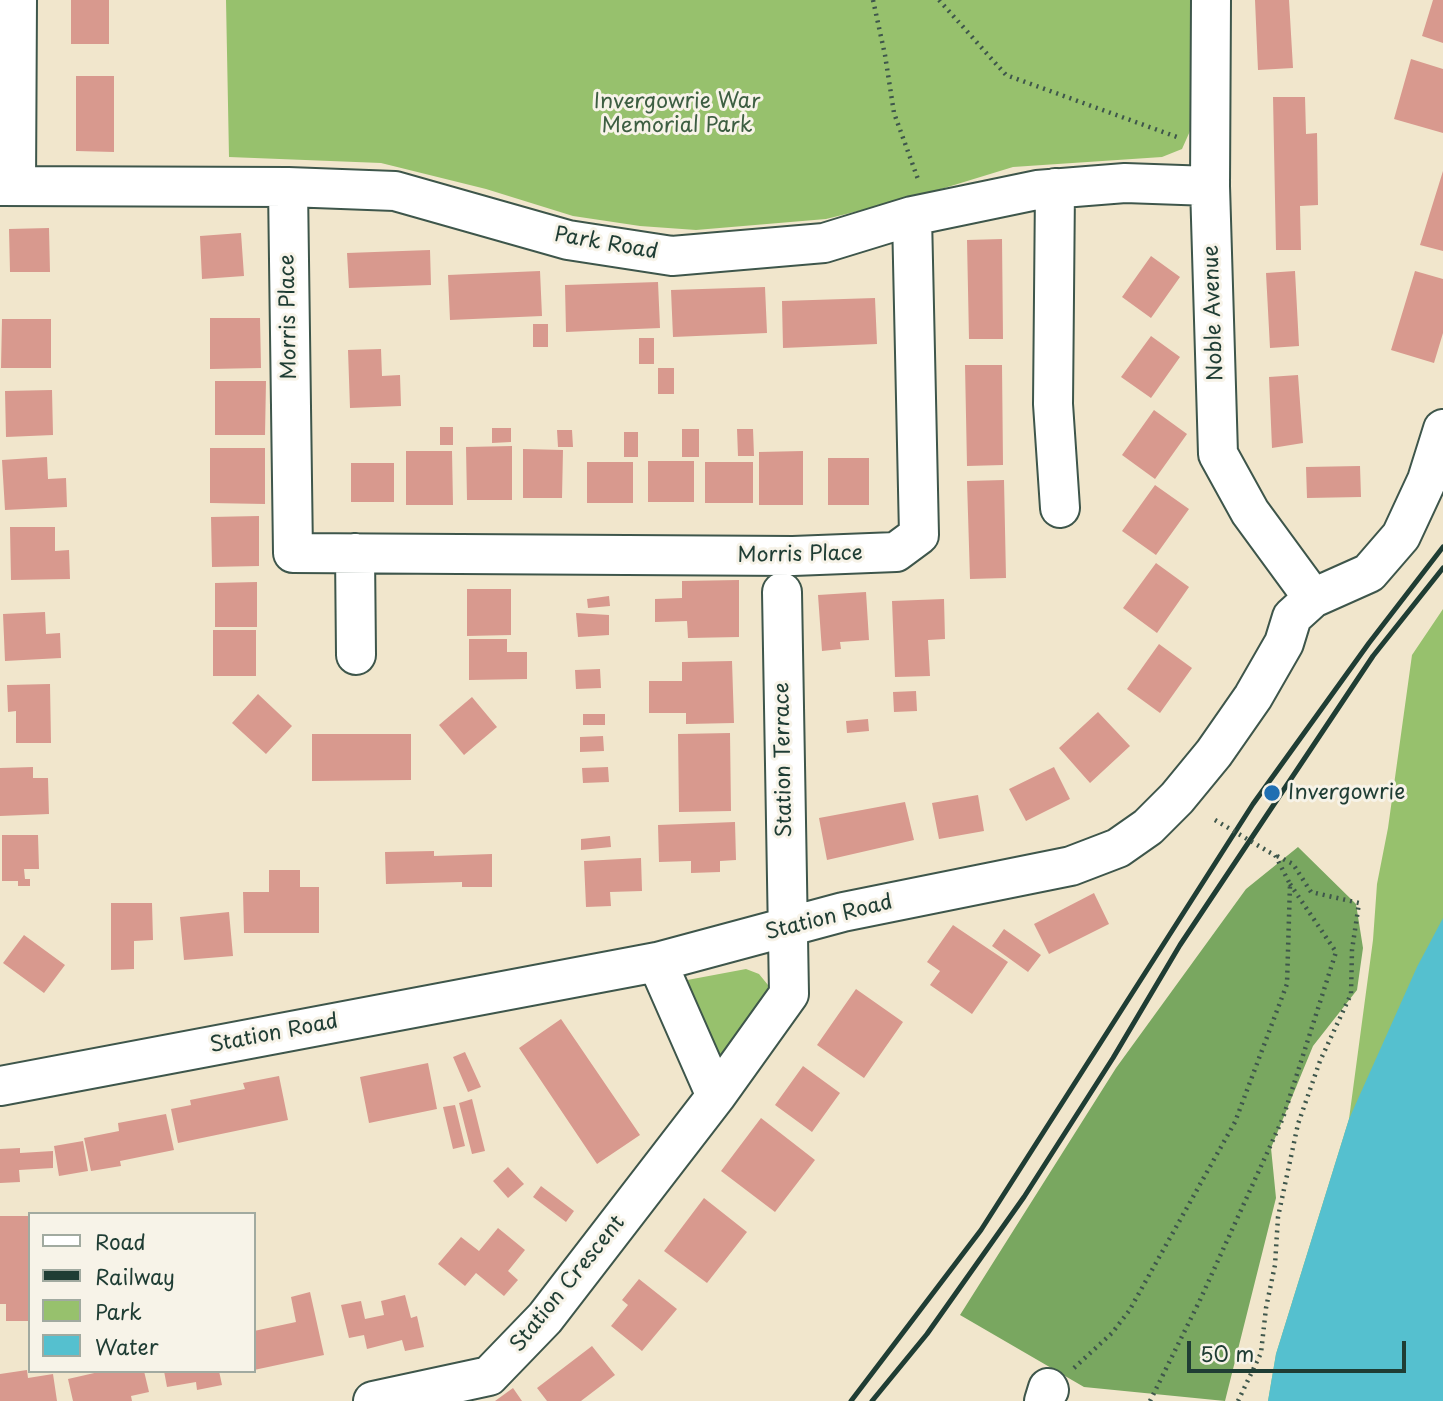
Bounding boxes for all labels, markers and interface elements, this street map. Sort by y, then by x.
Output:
park label: Invergowrie War Memorial Park [594,89,760,139]
street label: Park Road [552,223,660,265]
street label: Noble Avenue [1199,245,1229,381]
street label: Morris Place [275,254,303,380]
street label: Morris Place [737,541,863,569]
street label: Station Terrace [770,682,798,838]
place label: Invergowrie [1288,780,1405,806]
marker: Invergowrie [1262,783,1282,803]
street label: Station Road [763,890,895,946]
street label: Station Road [208,1009,340,1059]
street label: Station Crescent [505,1211,631,1357]
legend [28,1212,256,1373]
text: Road [95,1225,146,1257]
text: Railway [95,1260,175,1292]
text: Park [95,1295,142,1327]
scale bar [1191,1328,1410,1372]
text: Water [95,1330,158,1362]
text: 50 m [1200,1337,1254,1369]

